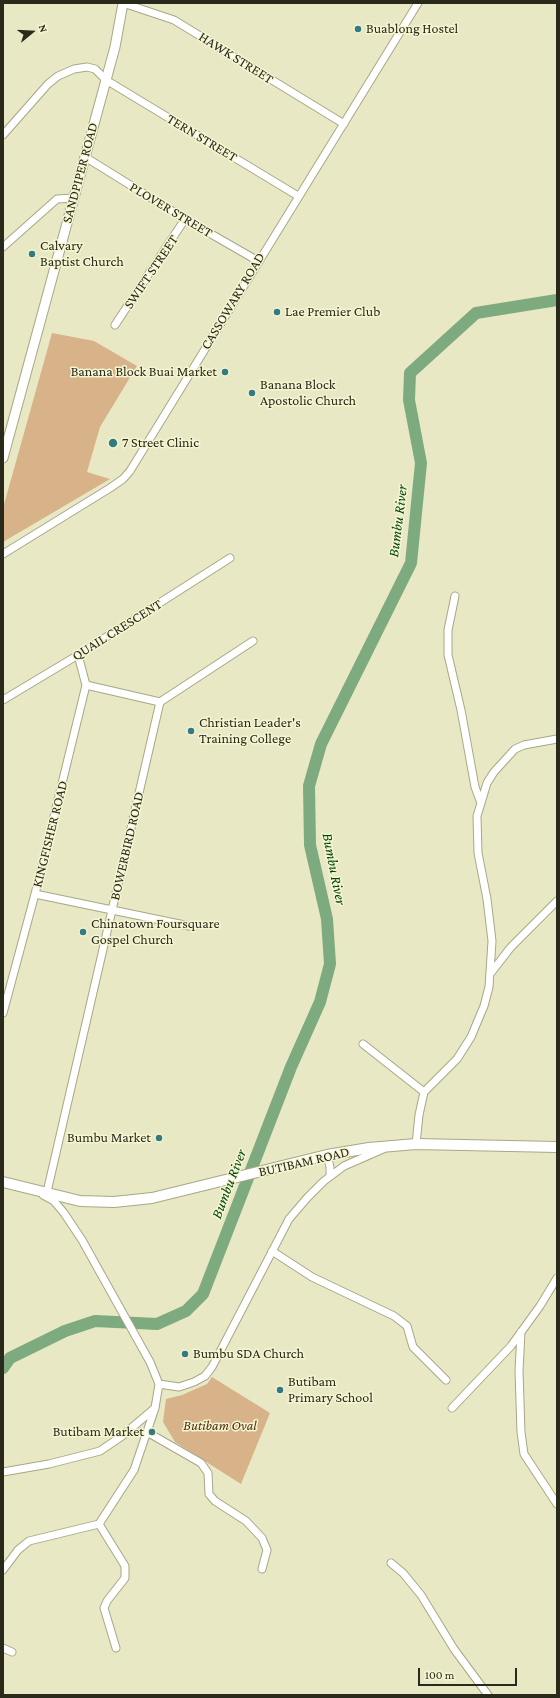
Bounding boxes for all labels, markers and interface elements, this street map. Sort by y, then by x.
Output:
north arrow [12,12,52,52]
place label: Buablong Hostel [366,21,458,37]
text: N [37,23,50,34]
marker: Buablong Hostel [353,24,363,34]
street label: HAWK STREET [195,28,277,88]
street label: TERN STREET [164,110,240,166]
street label: SANDPIPER ROAD [58,121,102,225]
street label: PLOVER STREET [126,179,216,241]
street label: SWIFT STREET [120,232,182,312]
place label: Calvary Baptist Church [40,238,124,270]
marker: Calvary Baptist Church [27,249,37,259]
street label: CASSOWARY ROAD [197,249,269,353]
place label: Lae Premier Club [285,304,380,320]
marker: Lae Premier Club [272,307,282,317]
place label: Banana Block Buai Market [71,364,217,380]
marker: Banana Block Buai Market [220,367,230,377]
place label: Banana Block Apostolic Church [260,377,356,410]
marker: Banana Block Apostolic Church [247,388,257,398]
place label: 7 Street Clinic [122,435,199,451]
marker: 7 Street Clinic [107,437,119,449]
water label: Bumbu River [385,484,411,558]
street label: QUAIL CRESCENT [69,596,165,664]
place label: Christian Leader's Training College [199,715,301,748]
marker: Christian Leader's Training College [186,726,196,736]
street label: KINGFISHER ROAD [29,779,71,889]
street label: BOWERBIRD ROAD [106,790,148,902]
water label: Bumbu River [318,831,350,907]
place label: Chinatown Foursquare Gospel Church [91,916,220,948]
marker: Chinatown Foursquare Gospel Church [78,927,88,937]
place label: Bumbu Market [67,1130,151,1146]
marker: Bumbu Market [154,1133,164,1143]
street label: BUTIBAM ROAD [257,1143,351,1181]
water label: Bumbu River [208,1147,250,1221]
place label: Bumbu SDA Church [193,1346,304,1362]
marker: Bumbu SDA Church [180,1349,190,1359]
place label: Butibam Primary School [288,1374,373,1406]
marker: Butibam Primary School [275,1385,285,1395]
park label: Butibam Oval [183,1418,257,1434]
place label: Butibam Market [53,1424,144,1440]
marker: Butibam Market [147,1427,157,1437]
scale bar [420,1660,519,1686]
text: 100 m [425,1668,454,1682]

